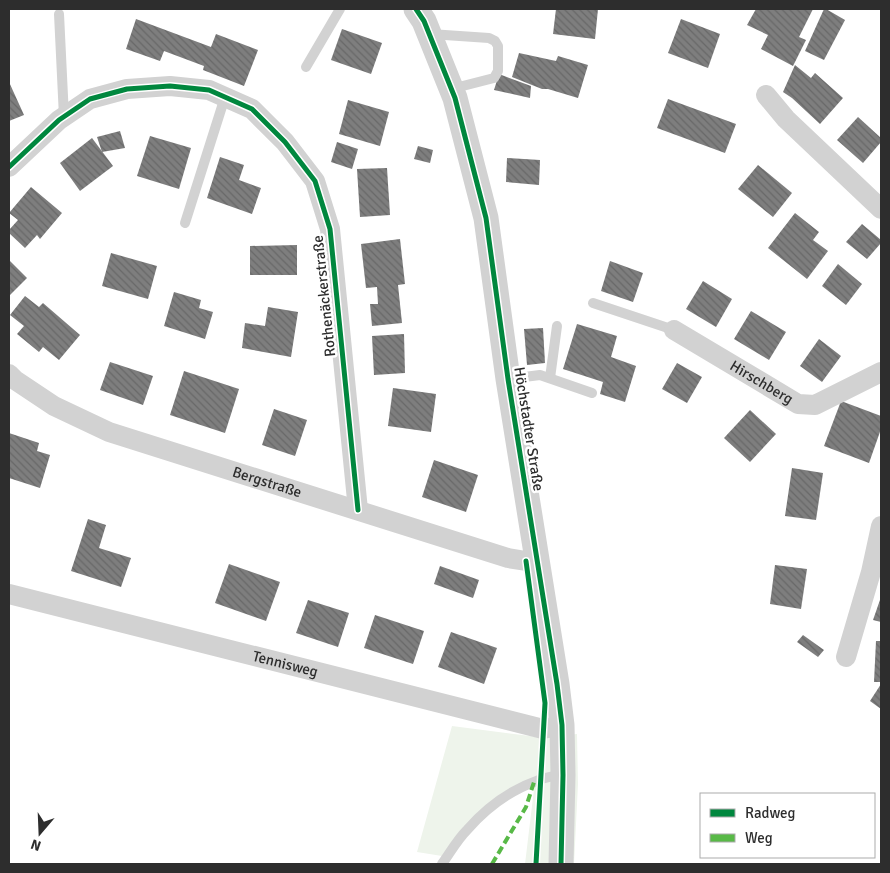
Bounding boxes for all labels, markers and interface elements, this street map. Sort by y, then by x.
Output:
street label: Rothenäckerstraße [309,234,339,358]
street label: Hirschberg [727,357,796,408]
street label: Höchstadter Straße [510,366,548,492]
street label: Bergstraße [230,463,304,501]
street label: Tennisweg [251,647,320,681]
legend [700,793,875,858]
text: Radweg [745,804,796,822]
north arrow [15,808,65,858]
text: Weg [745,829,773,847]
text: N [29,835,43,854]

